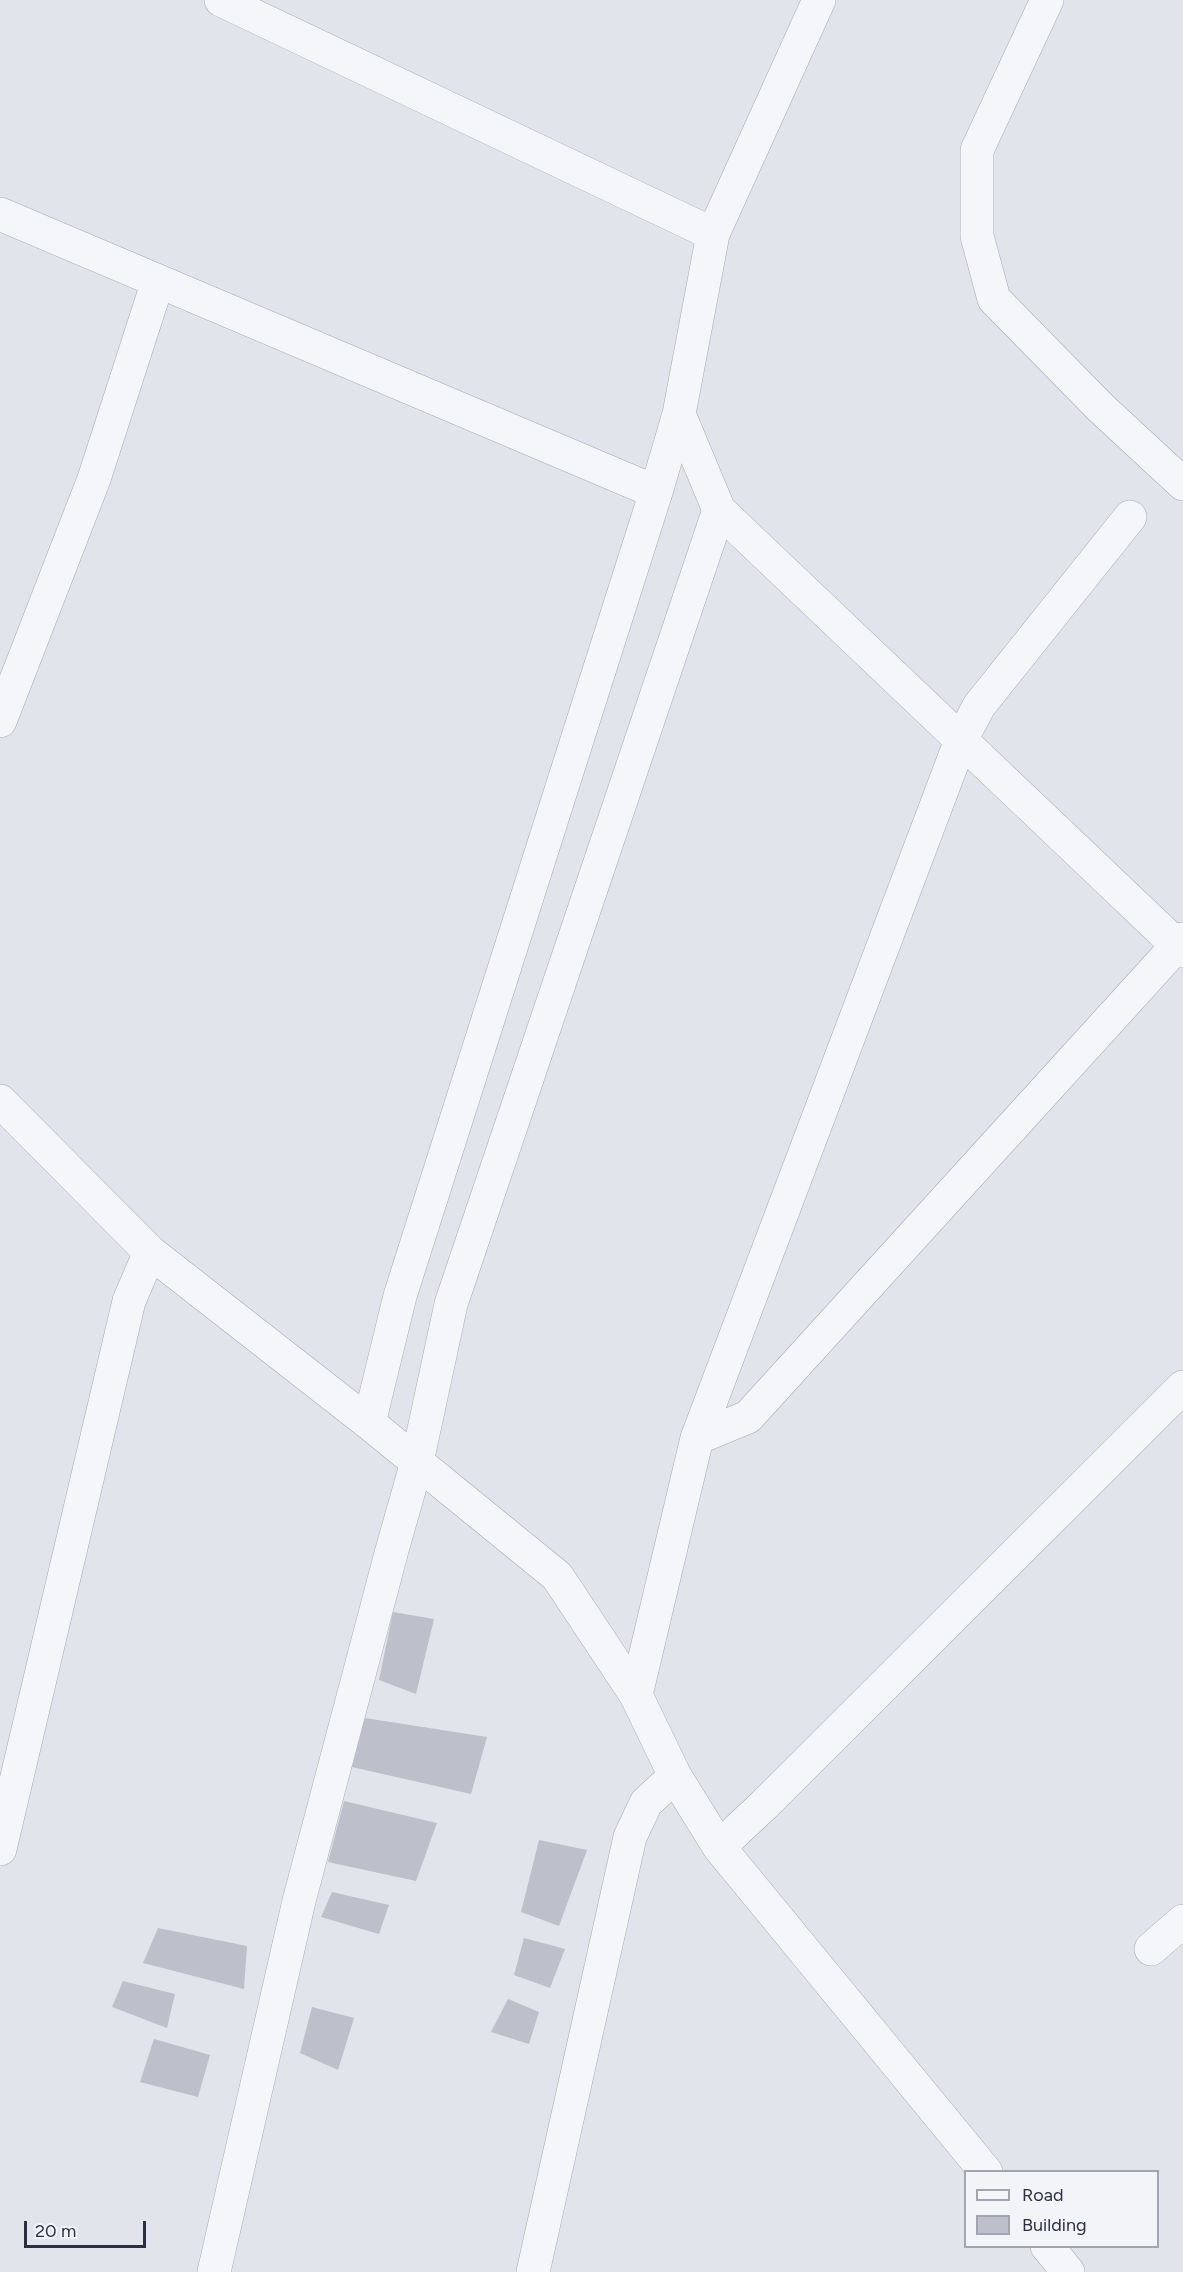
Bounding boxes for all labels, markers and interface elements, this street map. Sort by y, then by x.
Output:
legend [964,2170,1159,2248]
text: Road [1022,2184,1063,2206]
scale bar [27,2209,148,2247]
text: Building [1022,2214,1087,2236]
text: 20 m [35,2220,76,2242]

